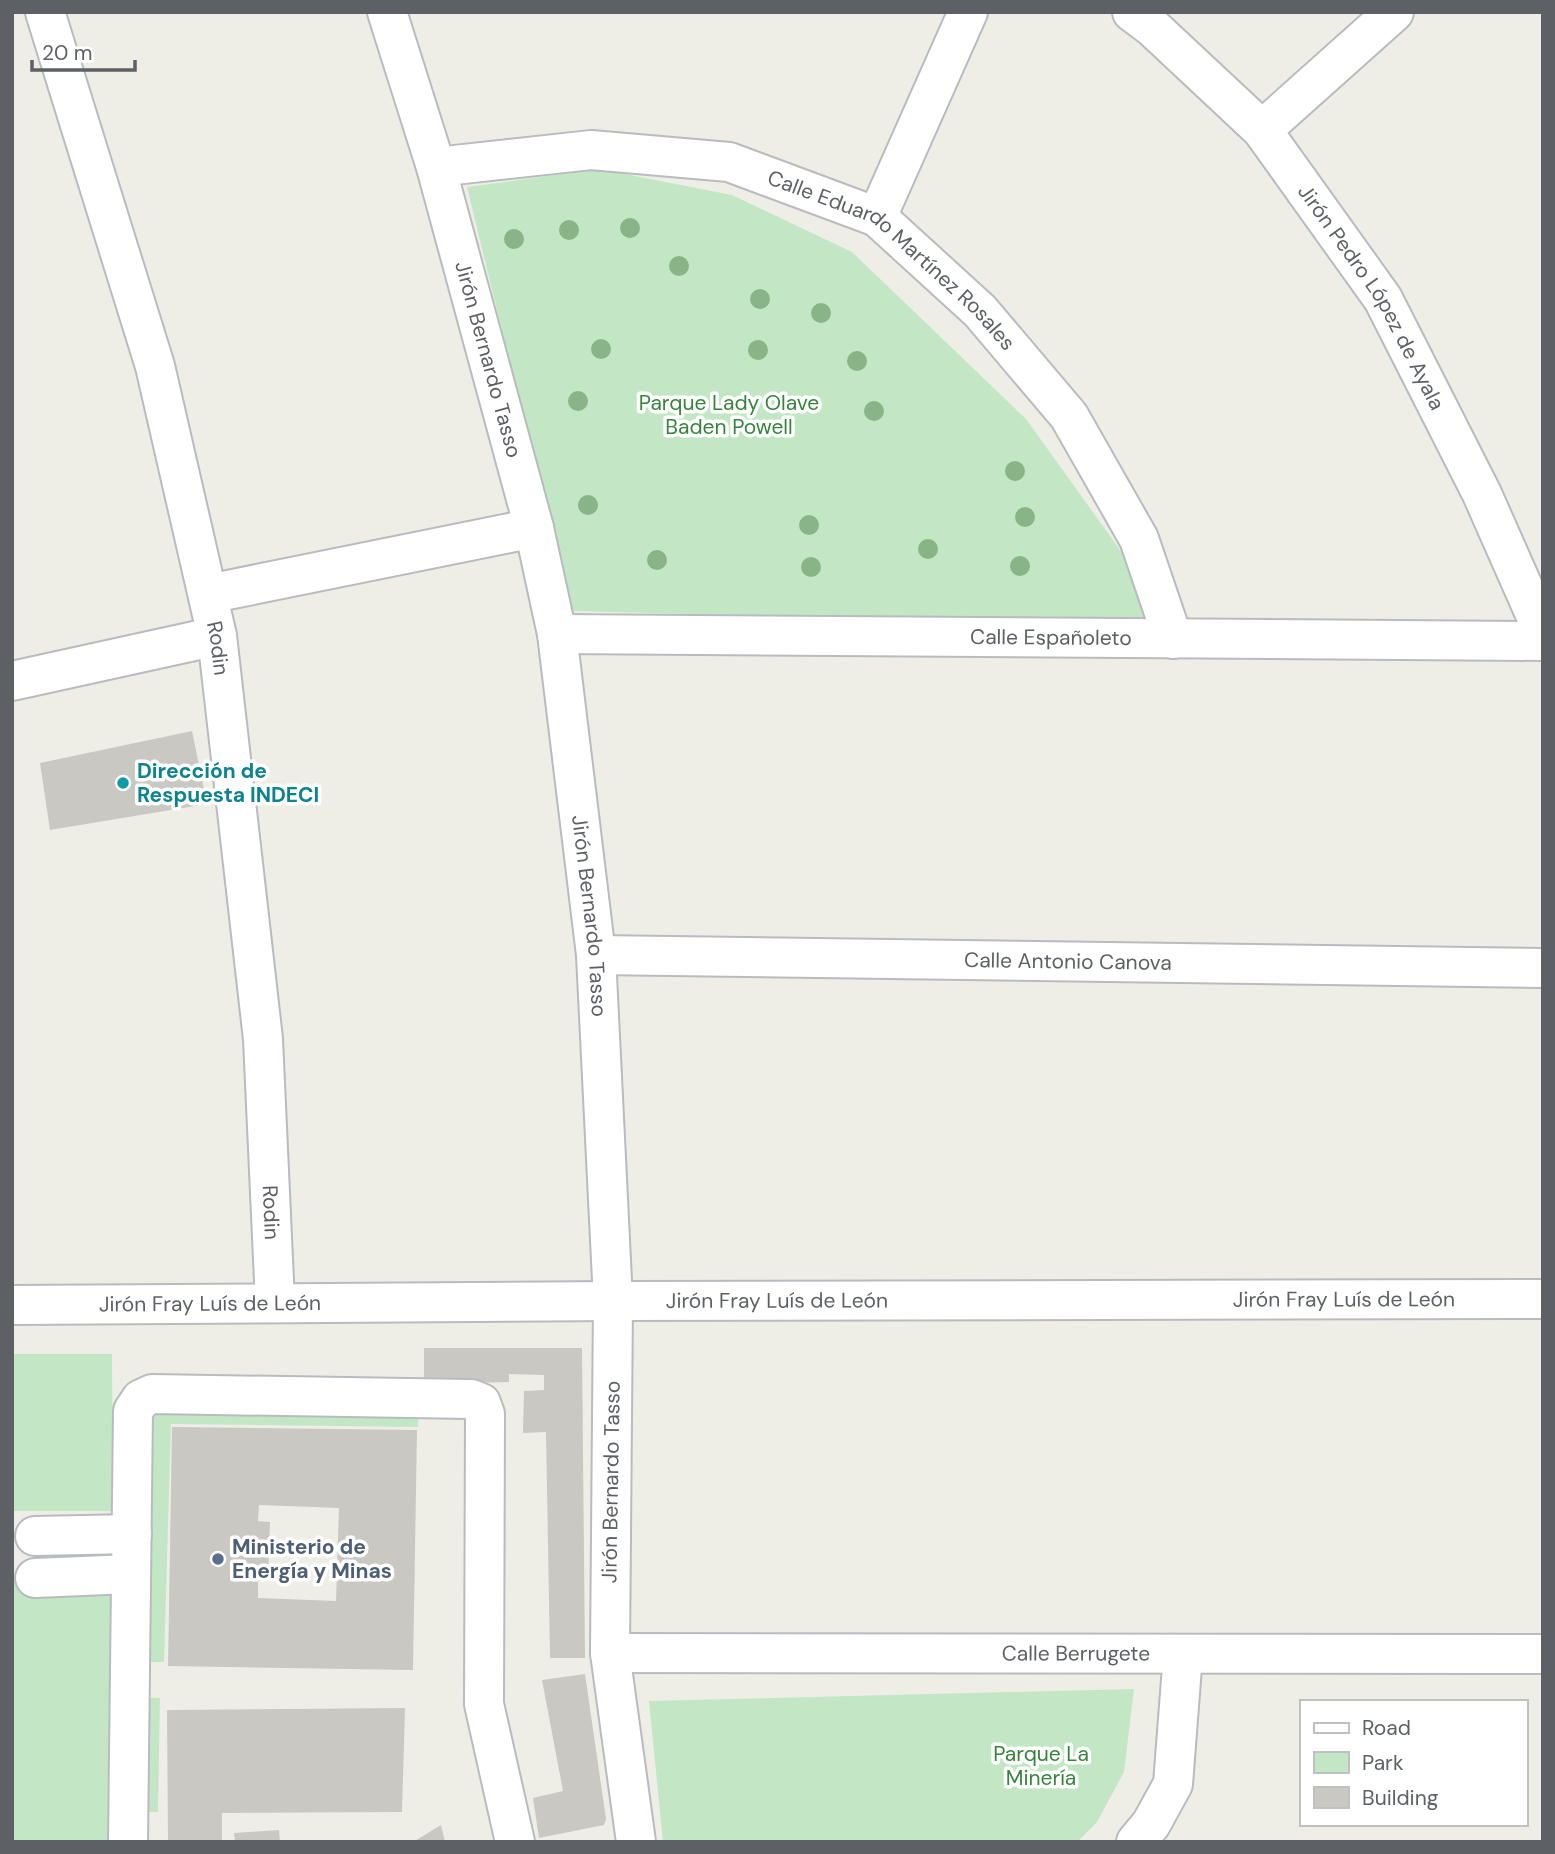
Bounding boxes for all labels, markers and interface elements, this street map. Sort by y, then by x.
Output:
scale bar [32,28,135,72]
text: 20 m [42,39,93,67]
street label: Calle Eduardo Martínez Rosales [764,164,1022,356]
street label: Jirón Pedro López de Ayala [1291,179,1451,415]
street label: Jirón Bernardo Tasso [448,258,528,461]
park label: Parque Lady Olave Baden Powell [639,389,819,441]
street label: Rodin [200,618,235,677]
street label: Calle Españoleto [970,623,1132,652]
place label: Dirección de Respuesta INDECI [137,757,319,809]
marker: Dirección de Respuesta INDECI [115,775,131,791]
street label: Jirón Bernardo Tasso [565,814,613,1018]
street label: Calle Antonio Canova [964,946,1172,977]
street label: Rodin [256,1185,286,1240]
street label: Jirón Fray Luís de León [1233,1285,1455,1314]
street label: Jirón Fray Luís de León [666,1286,888,1315]
street label: Jirón Fray Luís de León [99,1289,321,1318]
street label: Jirón Bernardo Tasso [595,1380,627,1584]
place label: Ministerio de Energía y Minas [232,1533,392,1585]
marker: Ministerio de Energía y Minas [210,1551,226,1567]
street label: Calle Berrugete [1002,1639,1150,1668]
legend [1300,1700,1527,1826]
text: Road [1362,1714,1411,1742]
park label: Parque La Minería [993,1740,1089,1792]
text: Park [1362,1749,1404,1777]
text: Building [1362,1784,1439,1812]

